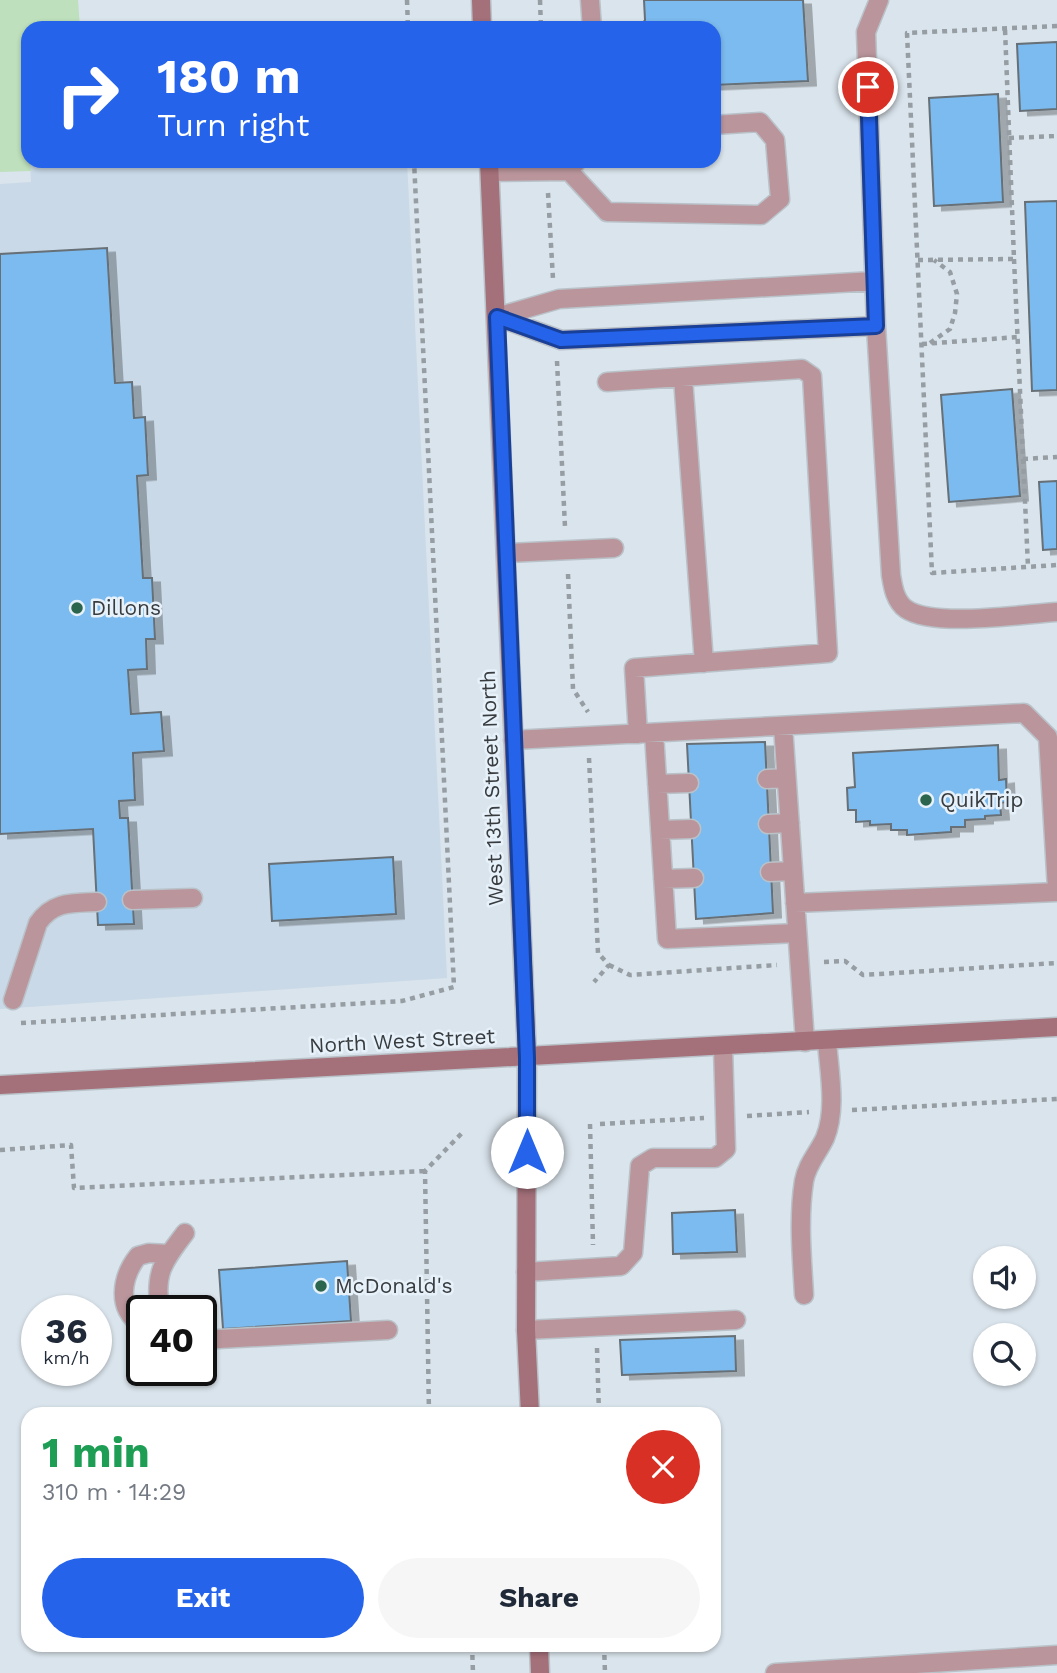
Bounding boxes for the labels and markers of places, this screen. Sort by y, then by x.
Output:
pin [838,57,898,117]
place label: Dillons [91,595,161,620]
marker: Dillons [69,600,85,616]
place label: QuikTrip [940,787,1023,812]
marker: QuikTrip [918,792,934,808]
place label: McDonald's [335,1273,452,1298]
marker: McDonald's [313,1278,329,1294]

